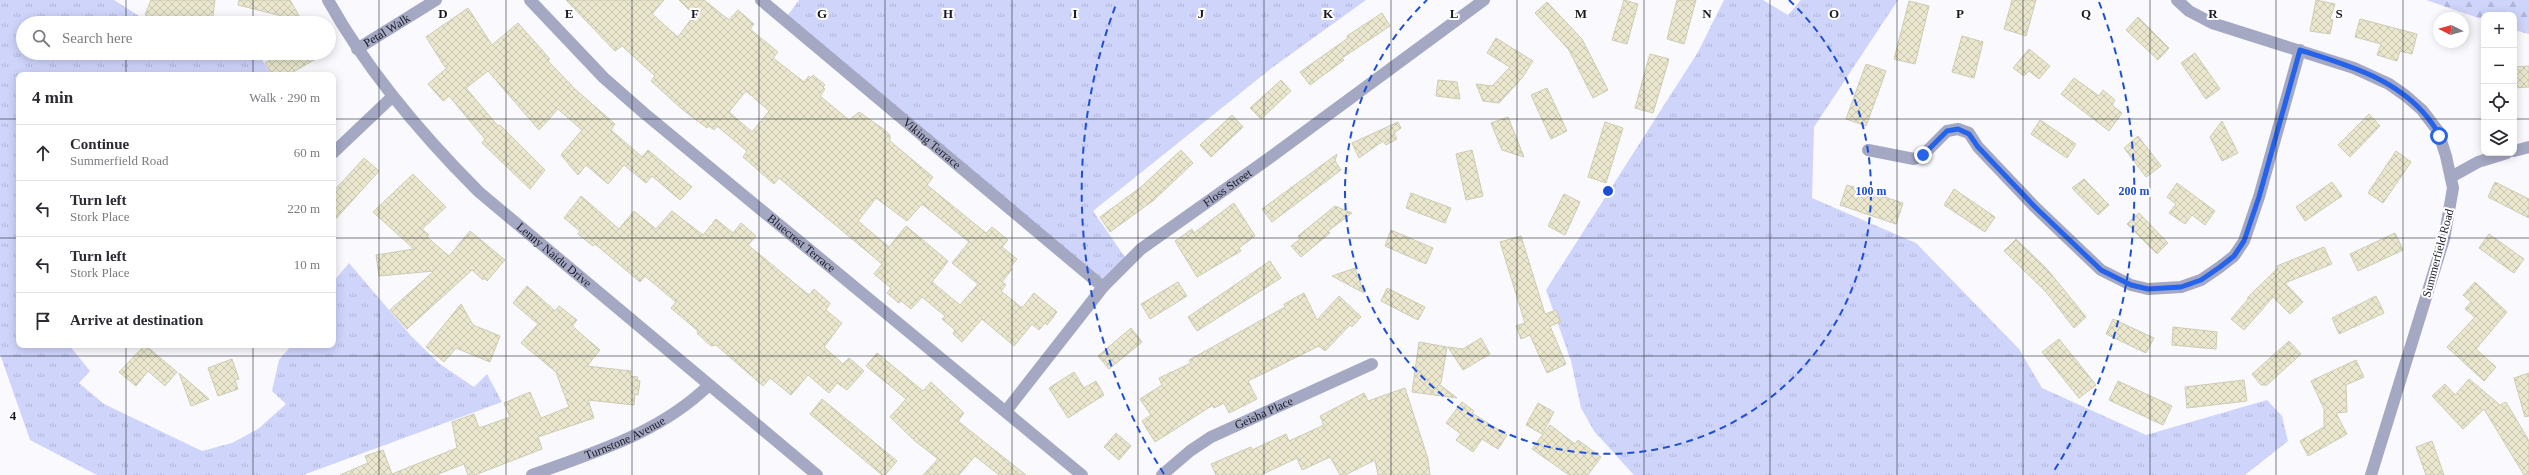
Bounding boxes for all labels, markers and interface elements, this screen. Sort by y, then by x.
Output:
text: D [438,6,448,21]
text: E [565,6,573,21]
text: F [691,6,699,21]
text: G [817,6,827,21]
text: H [943,6,953,21]
text: I [1072,6,1078,21]
text: J [1198,6,1205,21]
text: K [1323,6,1334,21]
text: L [1450,6,1459,21]
text: M [1575,6,1587,21]
text: N [1702,6,1712,21]
text: O [1829,6,1839,21]
text: P [1956,6,1964,21]
text: Q [2081,6,2091,21]
text: R [2208,6,2218,21]
text: S [2335,6,2343,21]
street label: Petal Walk [361,11,412,50]
north arrow [2433,12,2469,48]
map controls [2481,12,2517,156]
button: + [2481,12,2517,48]
search box [16,16,336,60]
icon: search [30,27,52,49]
text: Search here [62,30,132,46]
button: − [2481,48,2517,84]
button: locate [2481,84,2517,120]
text: 4 min [32,88,73,107]
text: Walk · 290 m [249,90,320,105]
street label: Viking Terrace [900,115,964,172]
button: layers [2481,120,2517,156]
route start [2430,127,2448,145]
text: Continue [70,136,129,152]
icon: ahead [32,142,54,164]
text: 60 m [294,145,320,160]
route end [1914,146,1932,164]
text: Summerfield Road [70,153,169,168]
street label: Floss Street [1200,165,1255,210]
centre of rings [1601,184,1615,198]
text: 100 m [1856,184,1887,198]
text: 200 m [2119,184,2150,198]
text: Turn left [70,192,127,208]
icon: left [32,198,54,220]
text: 220 m [287,201,320,216]
street label: Summerfield Road [2419,207,2457,299]
text: Stork Place [70,209,130,224]
street label: Bluecrest Terrace [765,211,838,275]
street label: Lenny Naidu Drive [514,220,594,290]
text: Turn left [70,248,127,264]
icon: left [32,254,54,276]
text: 10 m [294,257,320,272]
text: Stork Place [70,265,130,280]
icon: arrive [32,310,54,332]
text: Arrive at destination [70,312,203,328]
street label: Geisha Place [1232,394,1295,432]
text: 4 [10,408,17,423]
street label: Turnstone Avenue [583,413,668,462]

